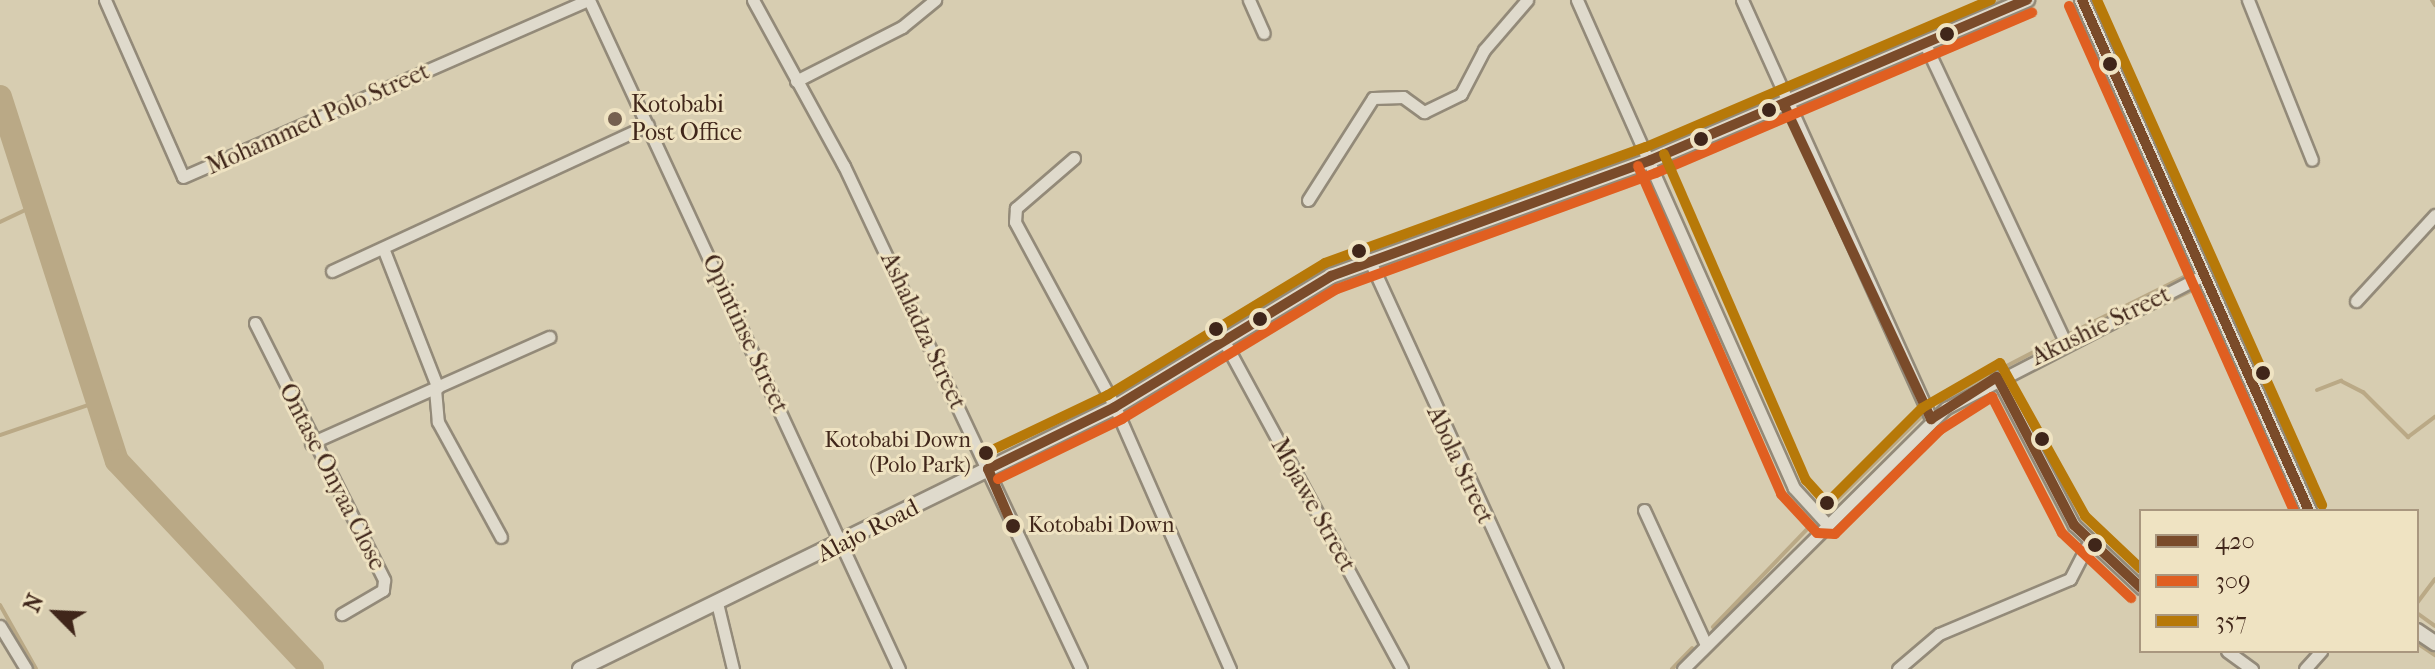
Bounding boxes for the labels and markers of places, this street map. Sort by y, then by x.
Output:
unlabelled marker [1939,26,1955,42]
unlabelled marker [2102,56,2118,72]
place label: Kotobabi Post Office [631,91,742,147]
unlabelled marker [1761,102,1777,118]
marker: Kotobabi Post Office [606,110,624,128]
unlabelled marker [1693,131,1709,147]
unlabelled marker [1351,243,1367,259]
unlabelled marker [1252,311,1268,327]
unlabelled marker [1208,321,1224,337]
unlabelled marker [2255,365,2271,381]
place label: Kotobabi Down (Polo Park) [824,427,971,478]
unlabelled marker [2034,431,2050,447]
marker: Kotobabi Down (Polo Park) [978,445,994,461]
unlabelled marker [1819,495,1835,511]
place label: Kotobabi Down [1028,513,1175,539]
marker: Kotobabi Down [1005,518,1021,534]
unlabelled marker [2087,537,2103,553]

